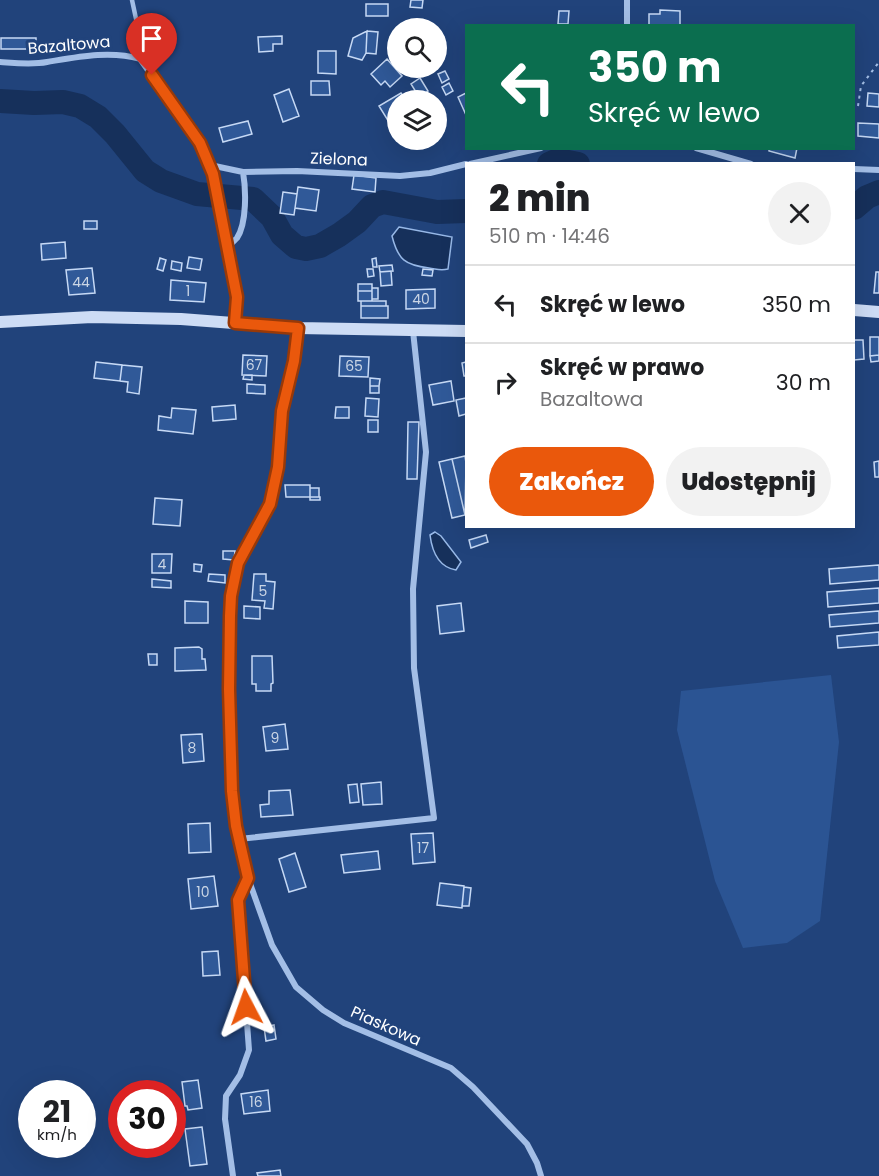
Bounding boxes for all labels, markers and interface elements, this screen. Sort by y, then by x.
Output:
pin [126,13,177,75]
map controls [387,18,447,150]
button: search [387,18,447,78]
icon: arrive [135,22,168,55]
street label: Bazaltowa [27,30,111,60]
text: 350 m [588,38,721,97]
icon: left [489,48,567,126]
button: layers [387,90,447,150]
text: Skręć w lewo [588,94,760,131]
street label: Zielona [310,146,368,172]
text: 2 min [489,173,591,224]
button: close [768,182,831,245]
text: 510 m · 14:46 [489,222,610,250]
house number: 44 [72,272,90,292]
house number: 1 [186,281,190,301]
icon: left [489,288,522,321]
house number: 40 [412,289,430,309]
text: Skręć w lewo [540,289,685,320]
text: 350 m [762,289,831,320]
text: Skręć w prawo [540,352,704,383]
house number: 67 [246,355,263,375]
house number: 65 [345,356,363,376]
icon: right [489,366,522,399]
text: 30 m [776,367,831,398]
text: Bazaltowa [540,385,643,413]
button: Zakończ [489,447,654,516]
button: Udostępnij [666,447,831,516]
house number: 4 [158,554,167,574]
house number: 5 [259,581,267,601]
house number: 9 [271,728,279,748]
house number: 8 [188,738,197,758]
house number: 17 [417,838,429,858]
house number: 10 [196,882,210,902]
position arrow [214,975,278,1039]
street label: Piaskowa [347,1000,425,1052]
speed limit sign: 30 [108,1080,186,1158]
text: 21 [43,1090,71,1133]
house number: 16 [249,1092,263,1112]
text: km/h [37,1124,77,1145]

